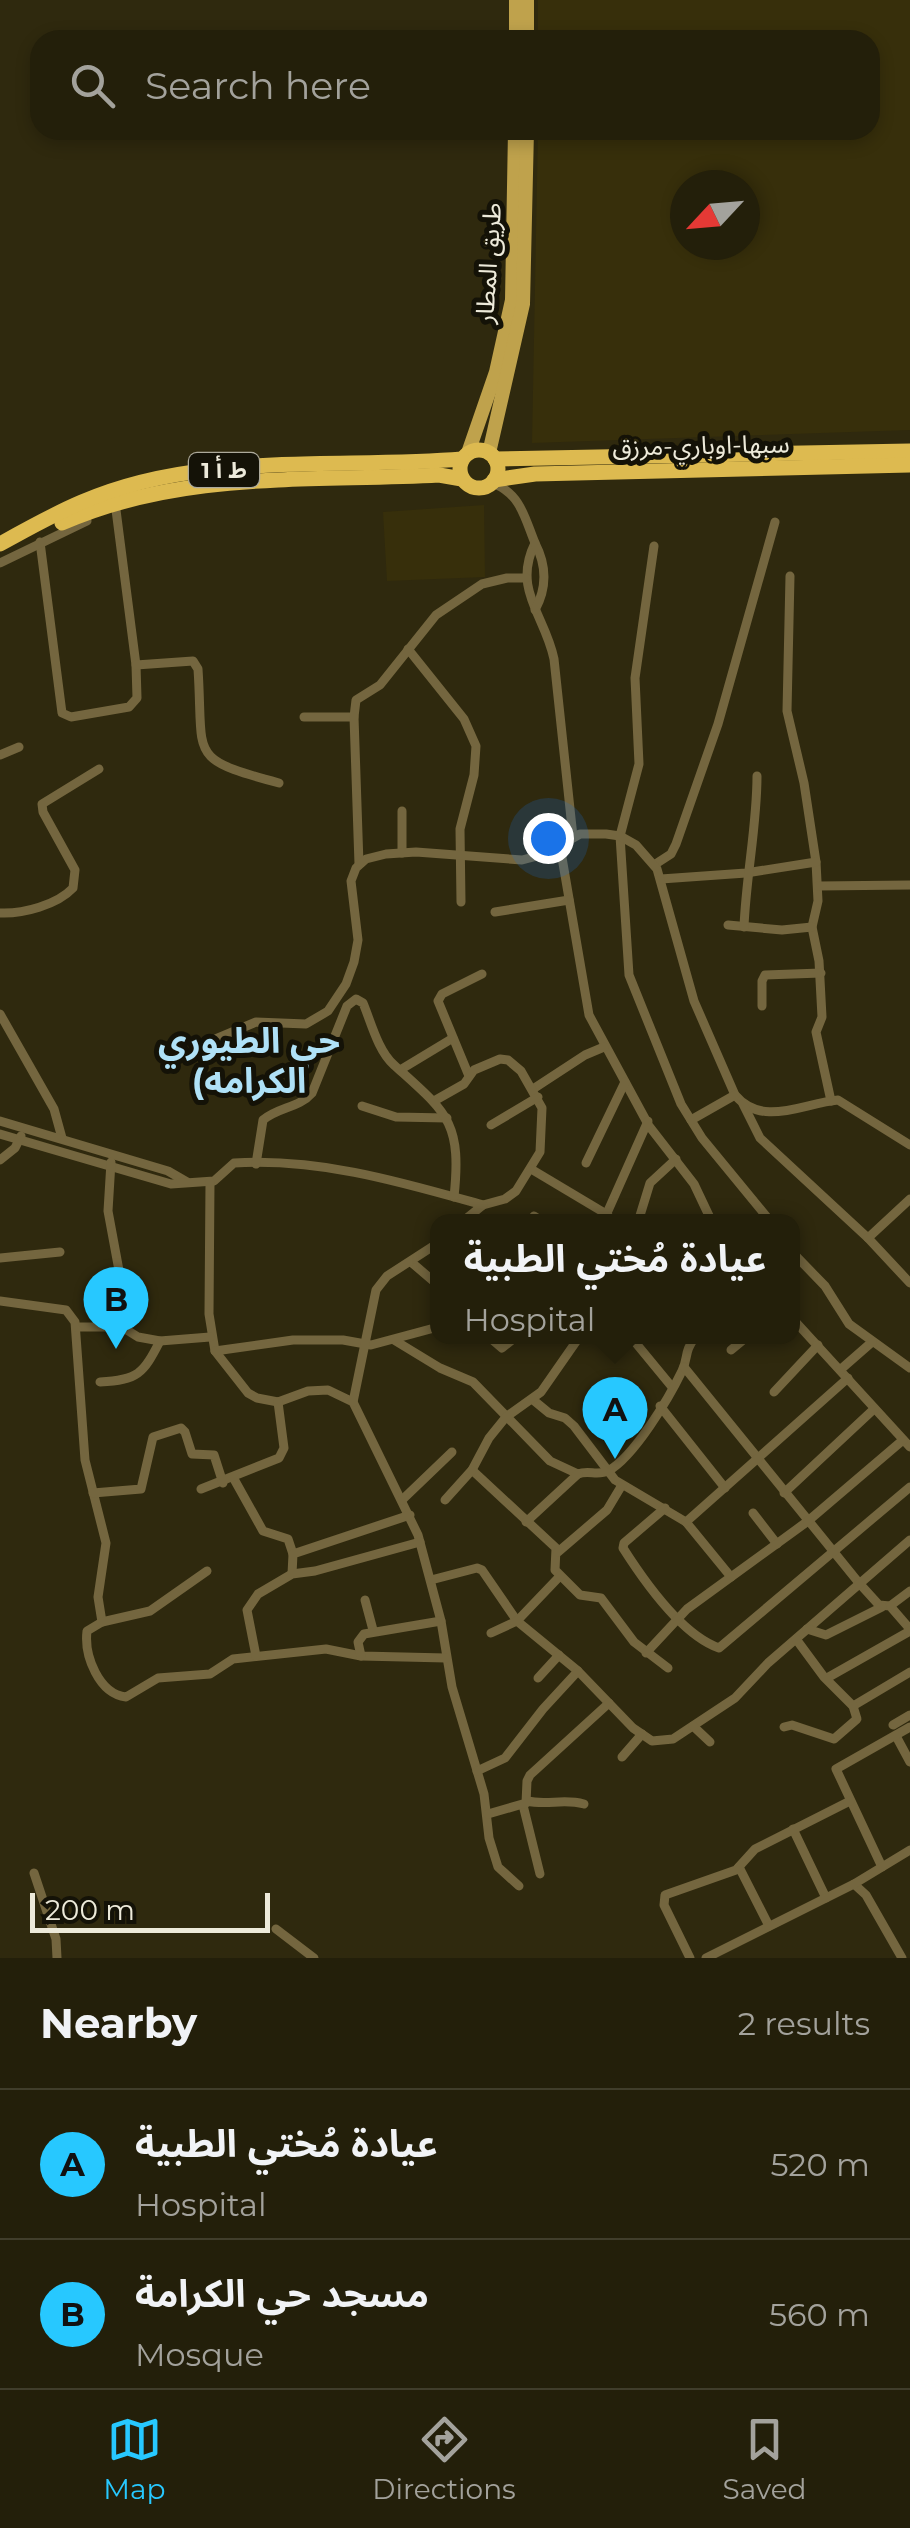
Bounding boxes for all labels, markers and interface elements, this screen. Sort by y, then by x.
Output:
search box [30,30,880,140]
icon: search [65,58,120,113]
text: Search here [145,62,371,109]
north arrow [670,170,760,260]
street label: طريق المطار [469,201,508,326]
street label: سبها-اوباري-مرزق [612,428,790,466]
road number: ط أ 1 [189,453,259,487]
your location [523,813,574,864]
district label: حي الطيوري (الكرامه [158,1019,340,1102]
popup [430,1214,800,1344]
text: عيادة مُختي الطبية [464,1235,766,1282]
pin: B [84,1266,148,1349]
text: Hospital [464,1300,595,1339]
pin: A [582,1376,648,1459]
scale bar [30,1888,270,1932]
text: 200 m [45,1893,135,1927]
text: Nearby [40,1997,197,2049]
text: 2 results [738,2004,870,2043]
text: عيادة مُختي الطبية [135,2120,438,2167]
text: A [60,2145,85,2184]
text: 520 m [770,2145,870,2184]
text: Hospital [135,2185,267,2224]
text: مسجد حي الكرامة [135,2270,429,2317]
text: B [60,2295,85,2334]
text: 560 m [769,2295,870,2334]
text: Mosque [135,2335,264,2374]
tab: Map [103,2412,166,2506]
tab: Directions [372,2412,516,2506]
tab: Saved [722,2412,807,2506]

